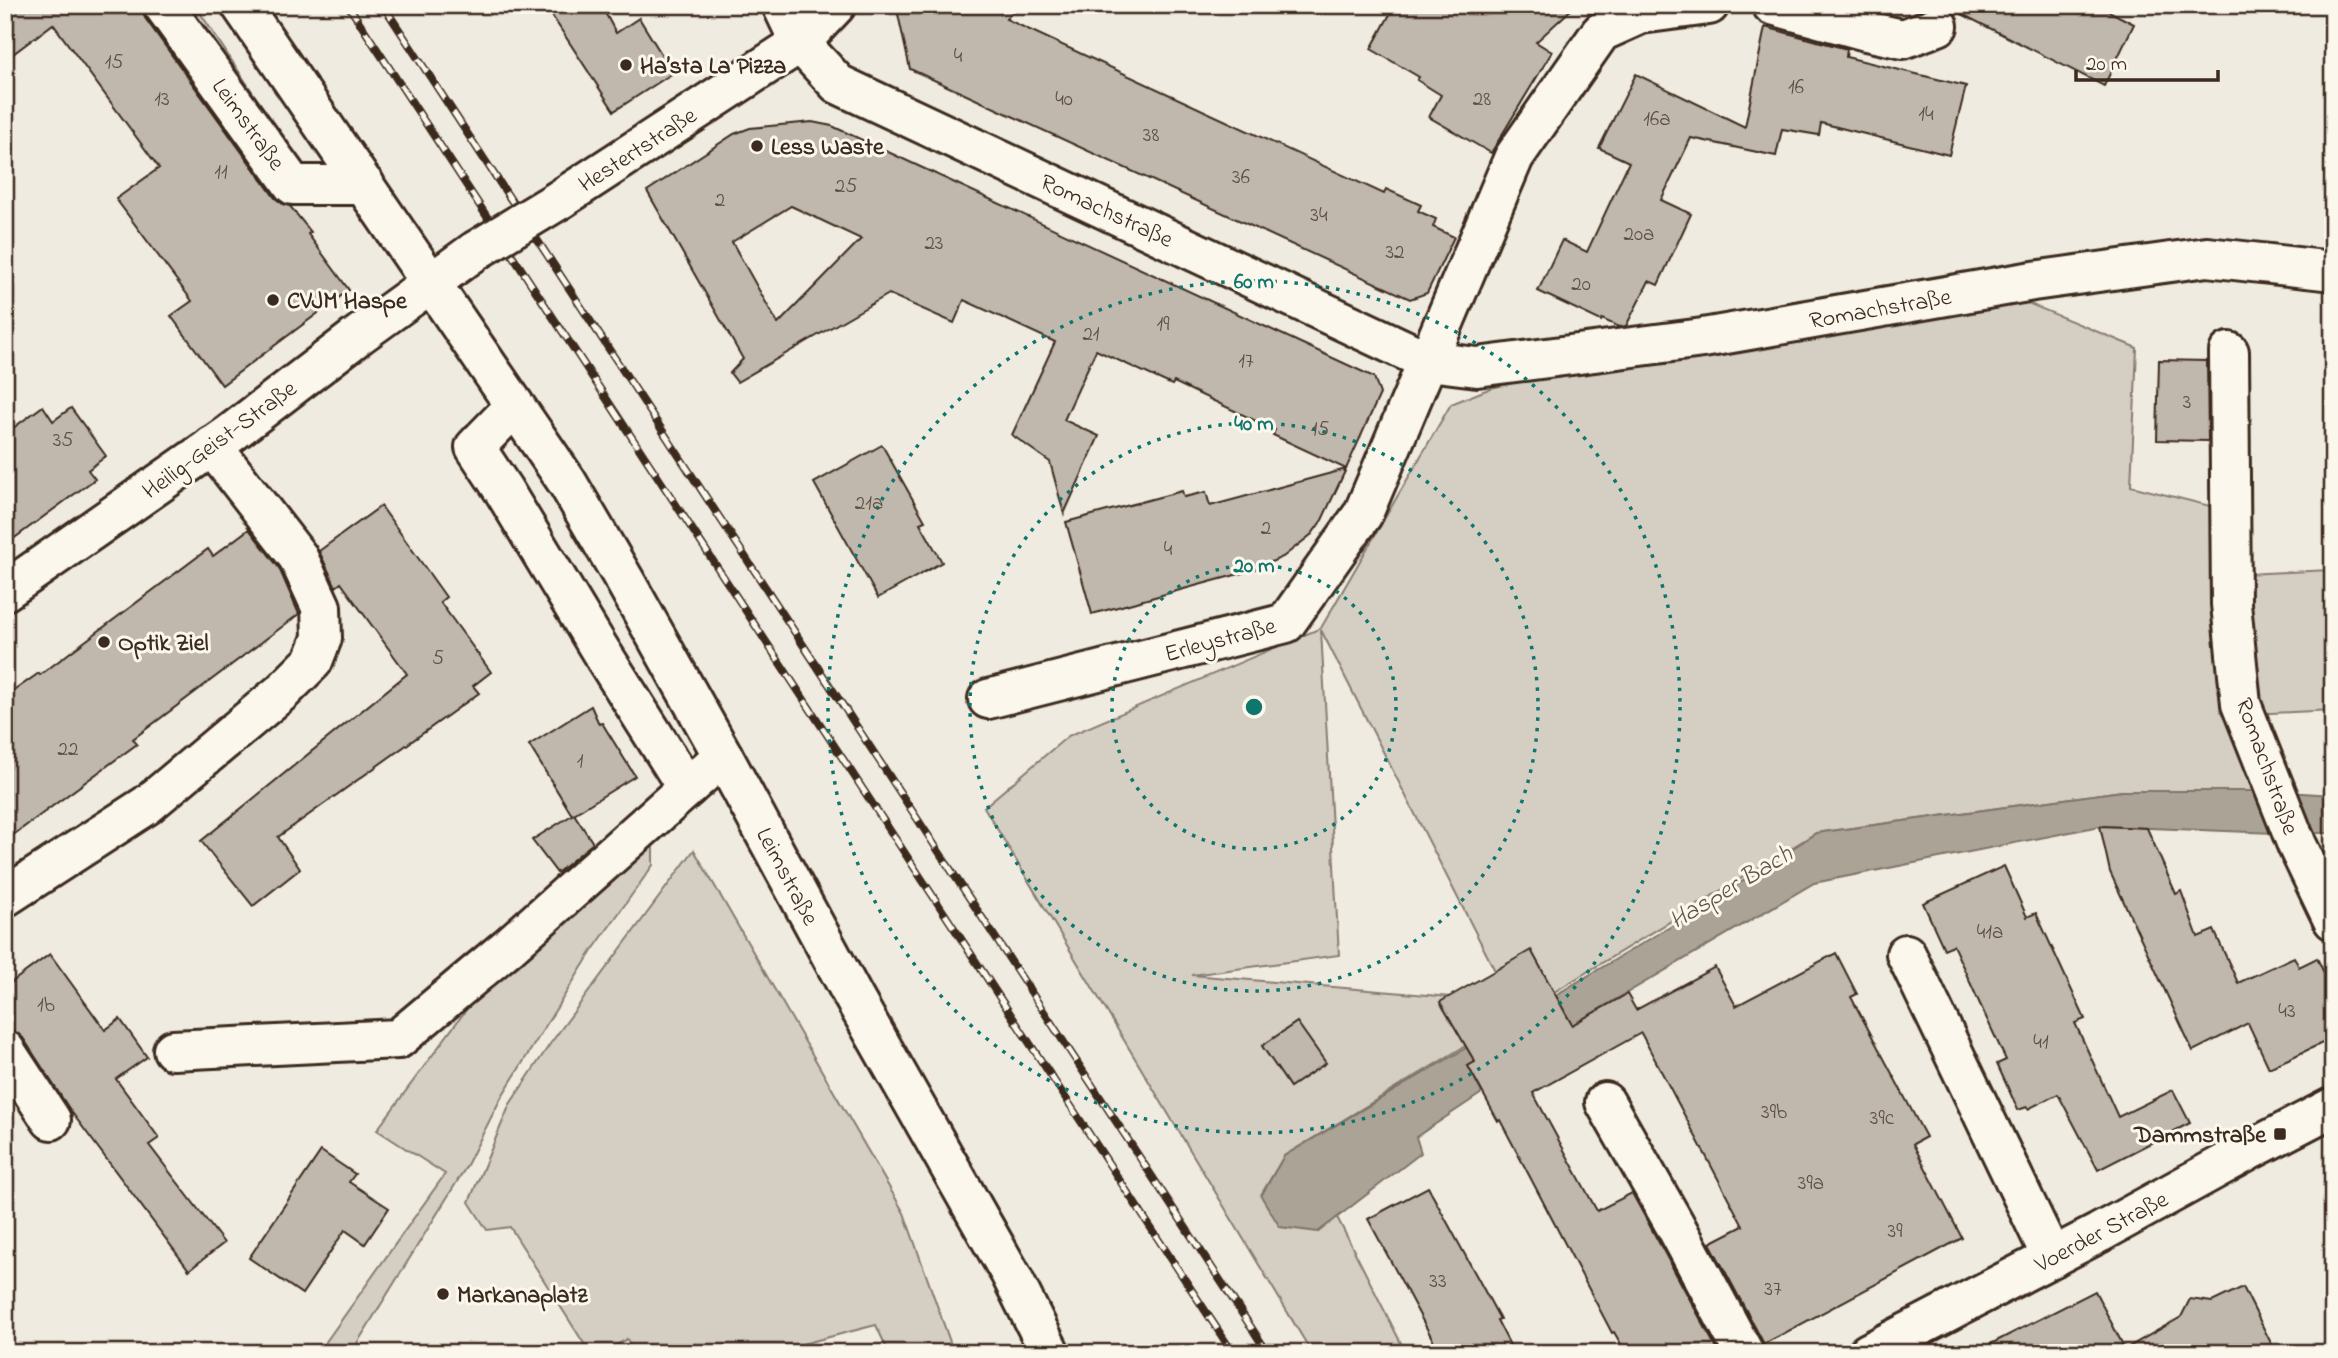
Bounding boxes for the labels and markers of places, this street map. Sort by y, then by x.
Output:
place label: Ha’sta La Pizza [640,50,786,85]
marker: Ha’sta La Pizza [618,57,634,73]
place label: Less Waste [771,131,885,166]
marker: Less Waste [749,138,765,154]
place label: CVJM Haspe [287,285,408,320]
marker: CVJM Haspe [265,292,281,308]
place label: Optik Ziel [118,627,208,662]
marker: Optik Ziel [96,634,112,650]
centre of rings [1242,695,1266,719]
place label: Dammstraße [2133,1119,2267,1154]
marker: Dammstraße [2272,1126,2288,1142]
place label: Markanaplatz [457,1279,589,1314]
marker: Markanaplatz [435,1286,451,1302]

